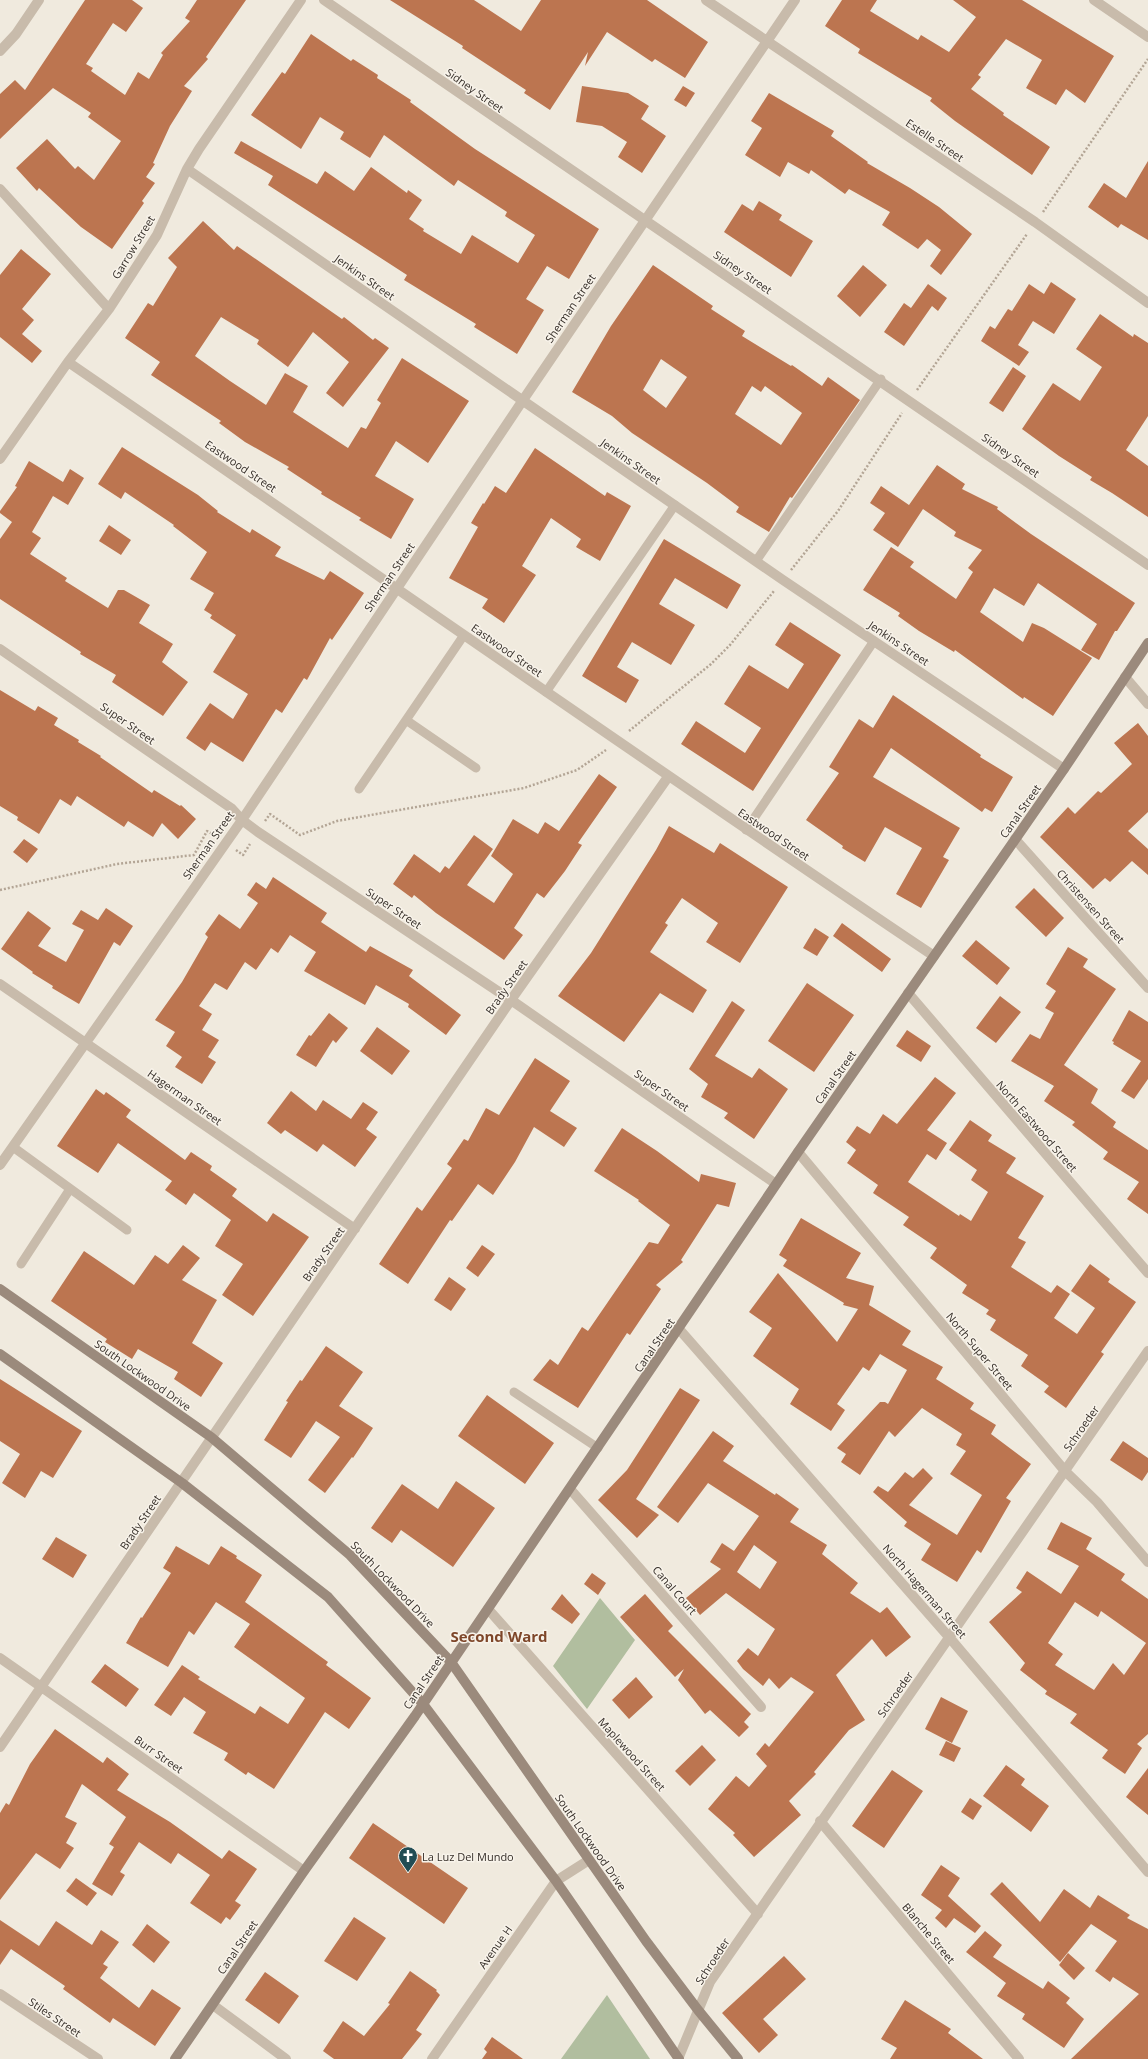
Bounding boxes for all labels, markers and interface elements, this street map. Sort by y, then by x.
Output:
street label: Sidney Street [443,64,507,116]
street label: Estelle Street [903,115,967,165]
street label: Garrow Street [108,212,158,282]
street label: Sidney Street [711,247,775,297]
street label: Jenkins Street [331,250,398,303]
street label: Sherman Street [541,271,599,345]
street label: Sidney Street [979,429,1043,481]
street label: Jenkins Street [597,434,664,487]
street label: Eastwood Street [202,436,280,496]
street label: Sherman Street [360,540,418,614]
street label: Jenkins Street [865,617,932,669]
street label: Eastwood Street [469,620,546,680]
street label: Super Street [98,699,158,747]
street label: Canal Street [996,781,1044,841]
street label: Eastwood Street [735,804,813,864]
street label: Sherman Street [179,808,237,882]
street label: Christensen Street [1054,866,1128,946]
street label: Super Street [363,884,425,932]
street label: Brady Street [482,957,530,1017]
street label: Canal Street [811,1047,859,1107]
street label: Hagerman Street [145,1066,225,1128]
street label: Super Street [632,1066,692,1114]
street label: North Eastwood Street [993,1077,1081,1175]
street label: Brady Street [299,1224,347,1284]
street label: North Super Street [943,1309,1017,1393]
street label: Canal Street [630,1315,678,1375]
street label: South Lockwood Drive [92,1336,194,1414]
street label: Schroeder [1060,1402,1103,1454]
street label: Brady Street [116,1491,164,1553]
street label: South Lockwood Drive [348,1538,438,1630]
street label: North Hagerman Street [880,1541,970,1641]
street label: Canal Court [650,1562,700,1618]
district label: Second Ward [450,1626,548,1646]
street label: Canal Street [399,1652,447,1712]
street label: Schroeder [874,1668,917,1720]
street label: Maplewood Street [595,1714,669,1794]
street label: Burr Street [132,1732,186,1776]
street label: South Lockwood Drive [552,1791,630,1893]
church icon: La Luz Del Mundo [397,1845,419,1873]
place label: La Luz Del Mundo [422,1849,514,1864]
street label: Blanche Street [899,1900,959,1966]
street label: Canal Street [213,1917,261,1977]
street label: Avenue H [475,1923,515,1971]
street label: Schroeder [691,1934,733,1987]
street label: Stiles Street [26,1994,84,2040]

